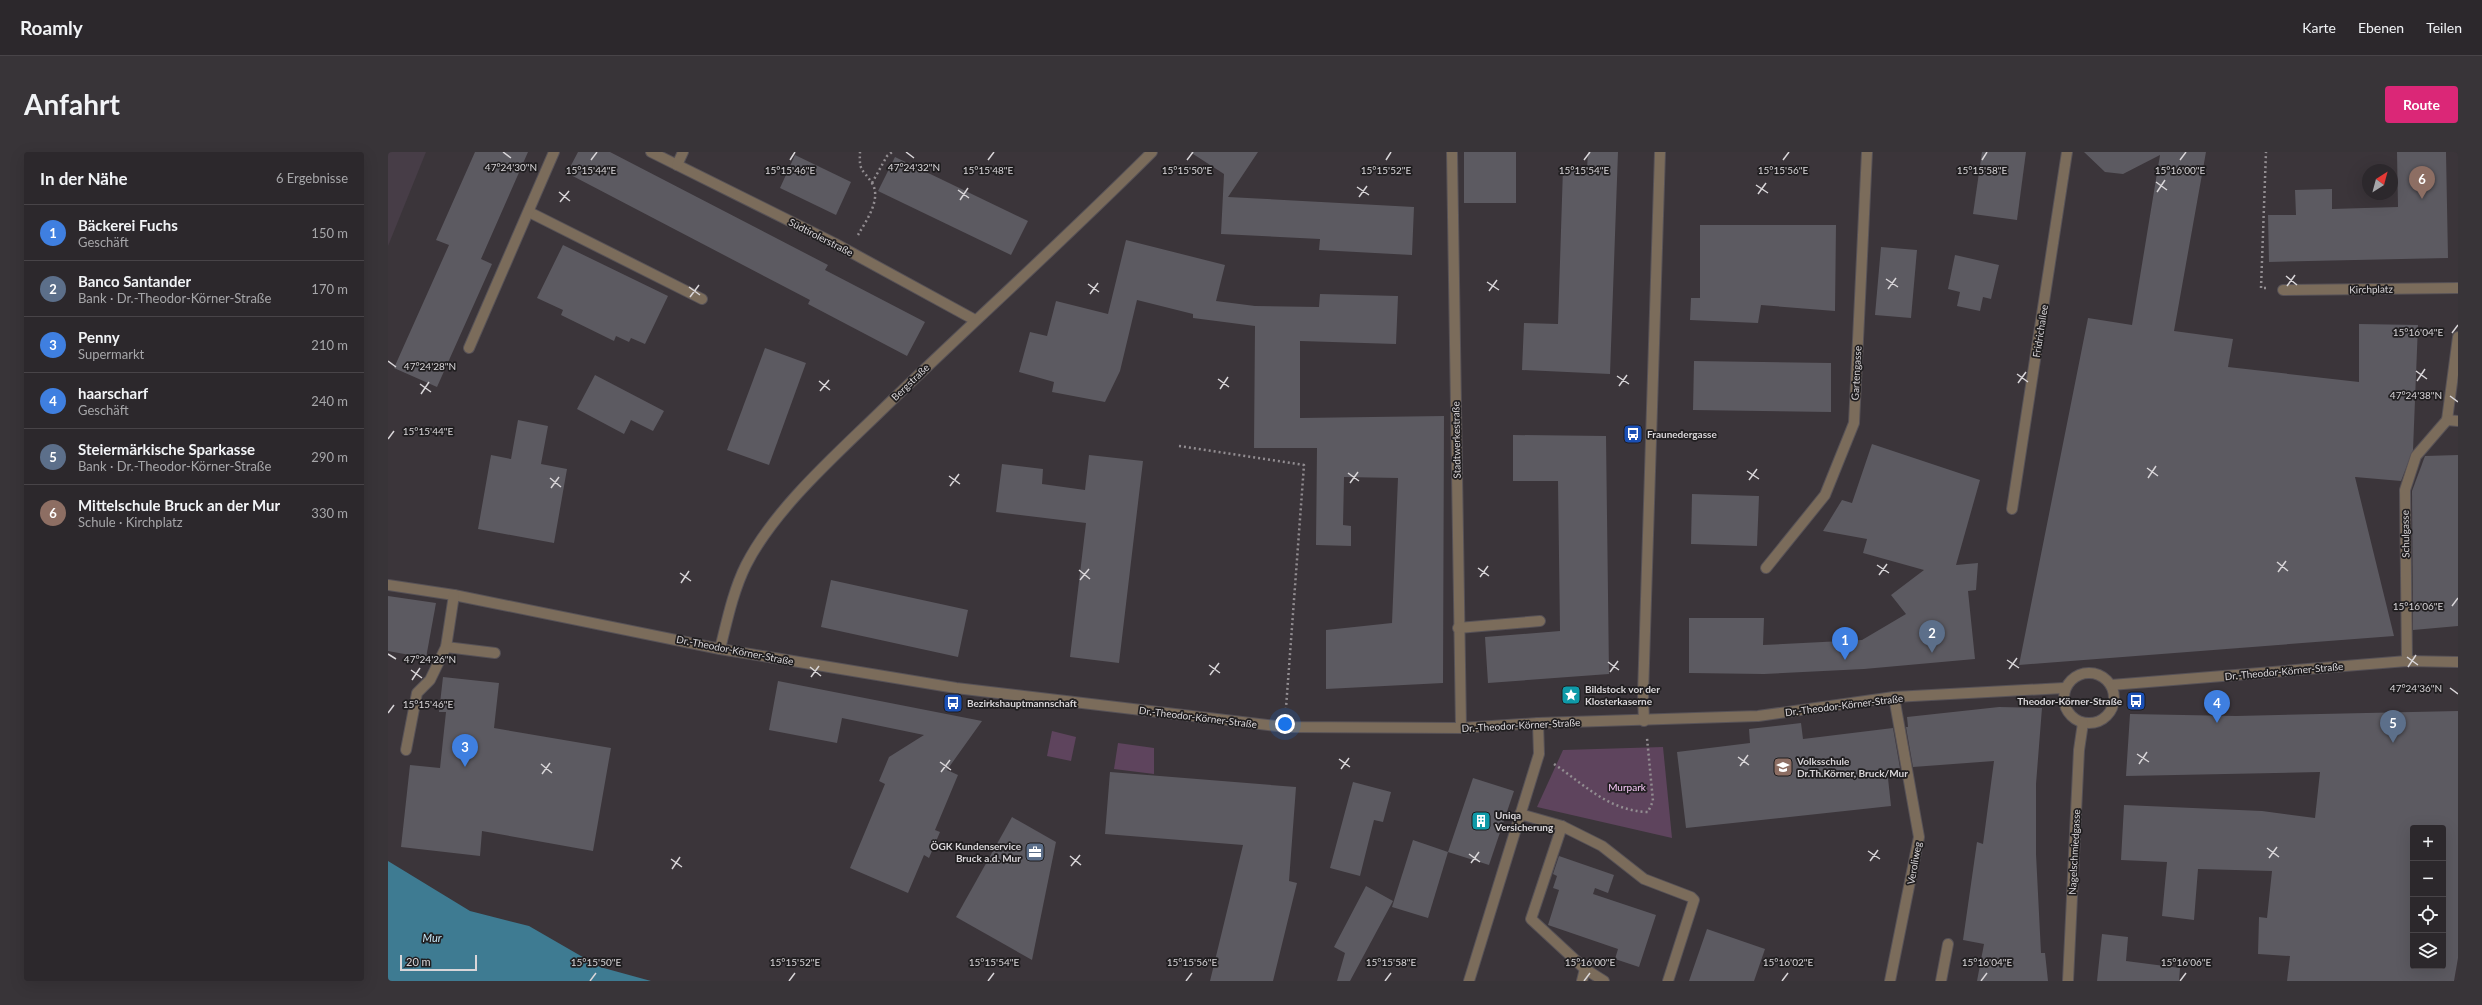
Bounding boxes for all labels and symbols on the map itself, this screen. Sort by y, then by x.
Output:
text: 47°24'30"N [485,161,537,173]
text: 47°24'32"N [888,161,940,173]
text: 15°15'44"E [566,164,616,176]
text: 15°15'46"E [765,164,815,176]
text: 15°15'48"E [963,164,1013,176]
text: 15°15'50"E [1162,164,1212,176]
text: 15°15'52"E [1361,164,1411,176]
text: 15°15'54"E [1559,164,1609,176]
text: 15°15'56"E [1758,164,1808,176]
text: 15°15'58"E [1957,164,2007,176]
text: 15°16'00"E [2155,164,2205,176]
north arrow [2362,164,2398,200]
pin: 6 [2409,166,2435,199]
street label: Südtirolerstraße [787,216,855,258]
street label: Kirchplatz [2349,283,2393,295]
street label: Fridrichallee [2030,304,2050,358]
text: 15°16'04"E [2393,326,2443,338]
street label: Gartengasse [1849,346,1863,400]
text: 47°24'28"N [404,360,456,372]
street label: Bergstraße [889,361,931,403]
text: 47°24'38"N [2390,389,2442,401]
street label: Stadtwerkestraße [1449,401,1463,479]
bus stop icon: Fraunedergasse [1622,423,1644,445]
text: 15°15'44"E [403,425,453,437]
place label: Fraunedergasse [1647,428,1717,440]
street label: Schulgasse [2399,510,2411,558]
text: 15°16'06"E [2393,600,2443,612]
pin: 2 [1919,620,1945,653]
pin: 1 [1832,627,1858,660]
street label: Dr.-Theodor-Körner-Straße [675,633,795,667]
text: 47°24'26"N [404,653,456,665]
street label: Dr.-Theodor-Körner-Straße [2224,660,2344,682]
text: 47°24'36"N [2390,682,2442,694]
place label: Bildstock vor der Klosterkaserne [1585,683,1660,707]
place icon: Bildstock vor der Klosterkaserne [1560,684,1582,706]
bus stop icon: Theodor-Körner-Straße [2125,690,2147,712]
pin: 4 [2204,690,2230,723]
bus stop icon: Bezirkshauptmannschaft [942,692,964,714]
street label: Dr.-Theodor-Körner-Straße [1784,692,1904,718]
place label: Theodor-Körner-Straße [2017,695,2123,707]
place label: Bezirkshauptmannschaft [967,697,1078,709]
text: 15°15'46"E [403,698,453,710]
street label: Dr.-Theodor-Körner-Straße [1138,704,1258,730]
pin: 5 [2380,710,2406,743]
your location [1275,714,1295,734]
street label: Dr.-Theodor-Körner-Straße [1461,716,1581,734]
pin: 3 [452,734,478,767]
place label: Volksschule Dr.Th.Körner, Bruck/Mur [1796,755,1908,779]
school or university icon: Volksschule Dr.Th.Körner, Bruck/Mur [1772,756,1794,778]
park label: Murpark [1608,781,1647,793]
place label: Uniqa Versicherung [1494,809,1554,833]
street label: Nagelschmiedgasse [2066,809,2082,895]
building icon: Uniqa Versicherung [1470,810,1492,832]
place label: ÖGK Kundenservice Bruck a.d. Mur [930,840,1022,864]
office icon: ÖGK Kundenservice Bruck a.d. Mur [1024,841,1046,863]
street label: Veroliweg [1904,841,1924,885]
water label: Mur [423,931,442,944]
scale bar [400,953,477,972]
text: 15°15'50"E [571,956,621,968]
text: 15°15'52"E [770,956,820,968]
text: 15°15'54"E [969,956,1019,968]
text: 15°15'56"E [1167,956,1217,968]
text: 15°15'58"E [1366,956,1416,968]
text: 15°16'00"E [1565,956,1615,968]
text: 15°16'02"E [1763,956,1813,968]
text: 15°16'04"E [1962,956,2012,968]
text: 15°16'06"E [2161,956,2211,968]

